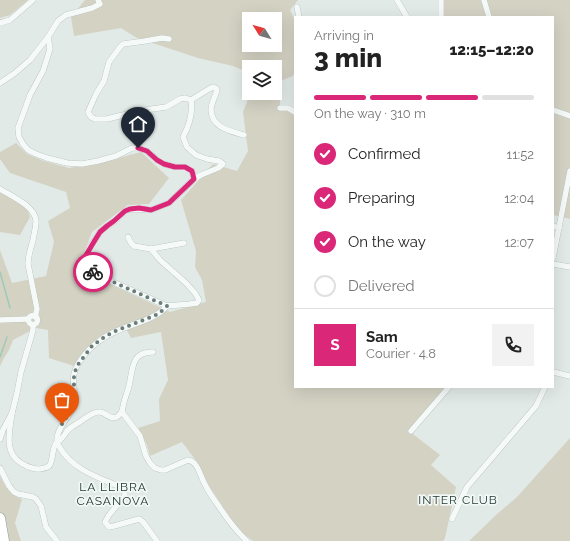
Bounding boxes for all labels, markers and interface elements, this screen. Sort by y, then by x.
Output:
north arrow [242,12,282,52]
map controls [242,12,282,100]
text: Arriving in [314,28,374,43]
text: 12:15–12:20 [450,41,534,59]
text: 3 min [314,43,382,73]
button: layers [242,60,282,100]
text: On the way · 310 m [314,106,426,121]
pin [121,107,155,148]
icon: home [127,113,149,135]
icon: check [314,143,336,165]
text: Confirmed [348,145,421,163]
text: 11:52 [507,147,534,162]
icon: check [314,187,336,209]
text: Preparing [348,189,415,207]
text: 12:04 [504,191,534,206]
icon: check [314,231,336,253]
text: On the way [348,233,426,251]
text: 12:07 [504,235,534,250]
courier [73,252,113,292]
icon: bike [82,261,104,283]
text: Delivered [348,277,415,295]
button: phone [492,324,534,366]
text: Sam [366,328,398,346]
text: S [330,336,340,354]
text: Courier · 4.8 [366,346,436,361]
pin [45,383,79,424]
icon: bag [51,389,73,411]
district label: LA LLIBRA CASANOVA [77,480,149,508]
district label: INTER CLUB [418,493,498,507]

